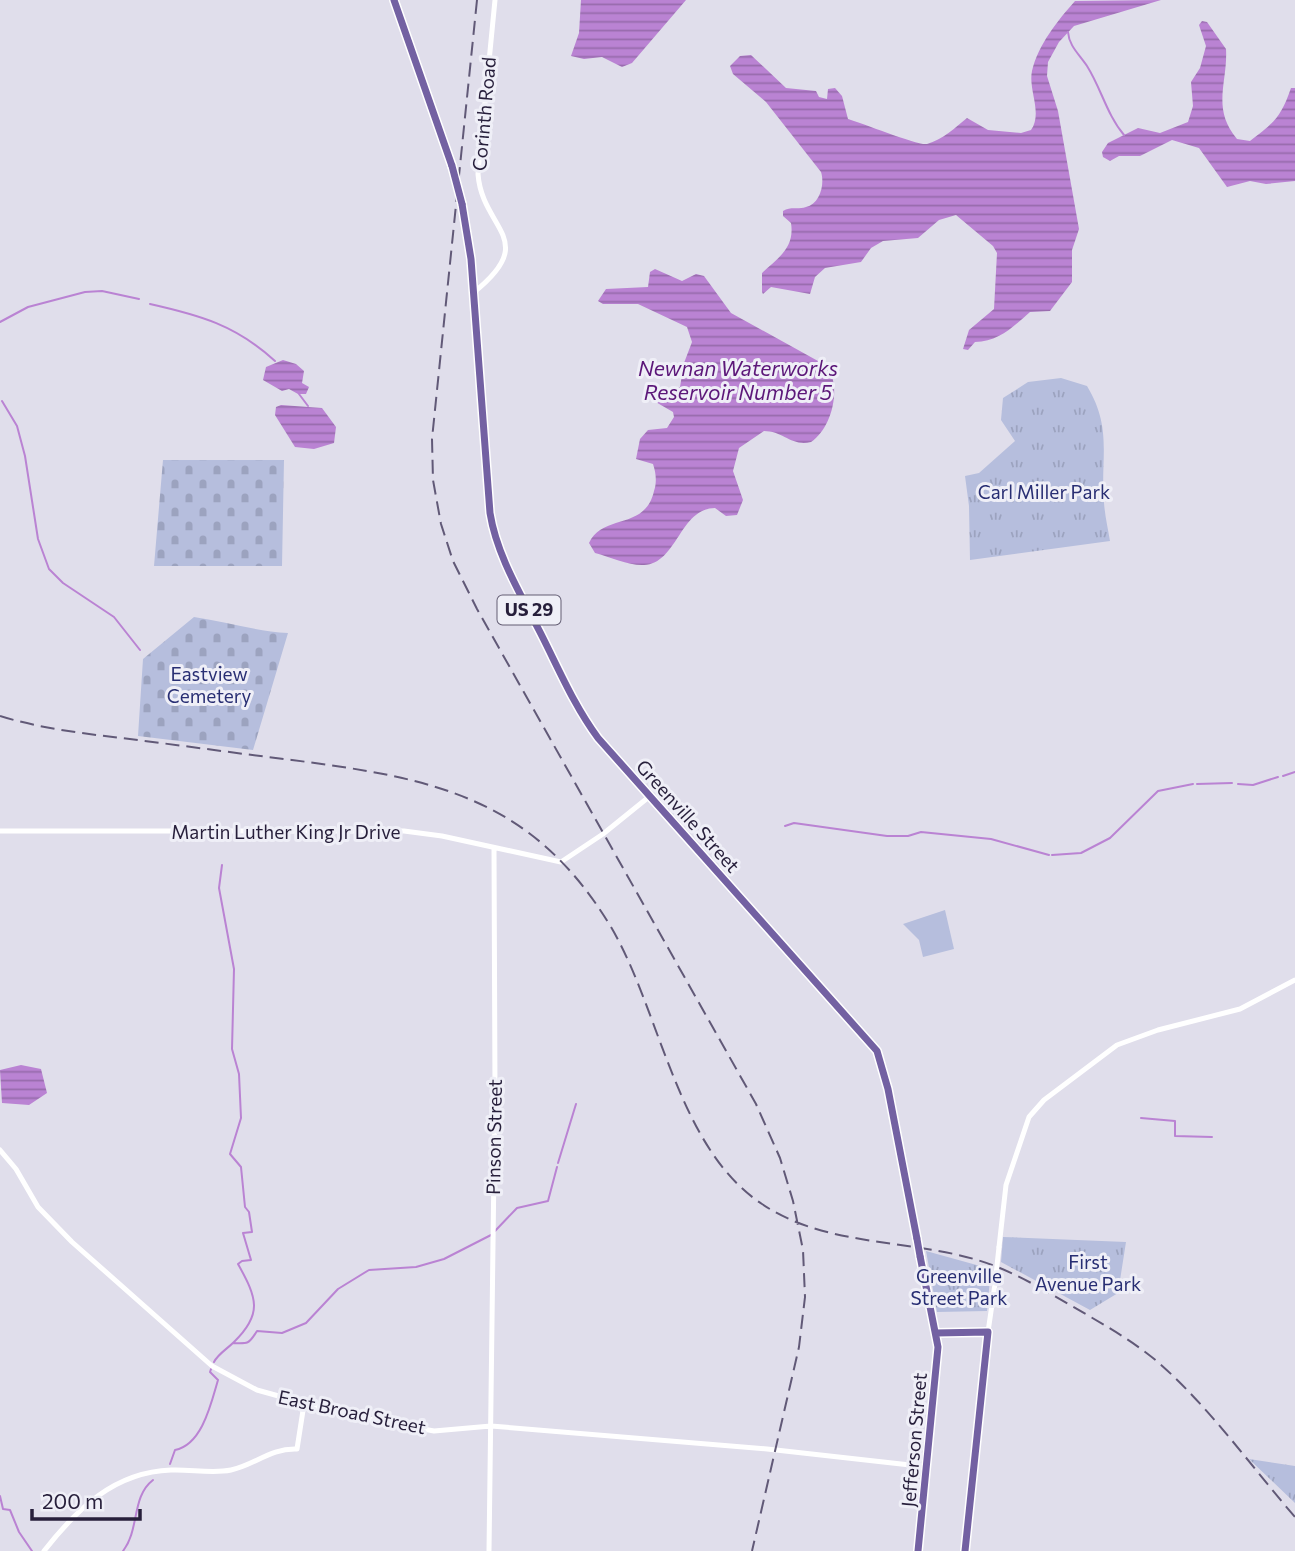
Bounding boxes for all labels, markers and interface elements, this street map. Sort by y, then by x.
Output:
street label: Corinth Road [467,56,500,172]
water label: Newnan Waterworks Reservoir Number 5 [638,355,838,404]
park label: Carl Miller Park [978,480,1110,503]
road number: US 29 [498,596,560,624]
park label: Eastview Cemetery [167,662,251,707]
street label: Greenville Street [632,755,745,877]
street label: Martin Luther King Jr Drive [171,820,401,843]
street label: Pinson Street [481,1079,506,1195]
park label: First Avenue Park [1035,1250,1141,1295]
park label: Greenville Street Park [910,1264,1008,1309]
street label: Jefferson Street [896,1371,931,1508]
street label: East Broad Street [276,1385,428,1438]
scale bar [32,1478,140,1522]
text: 200 m [42,1488,103,1513]

